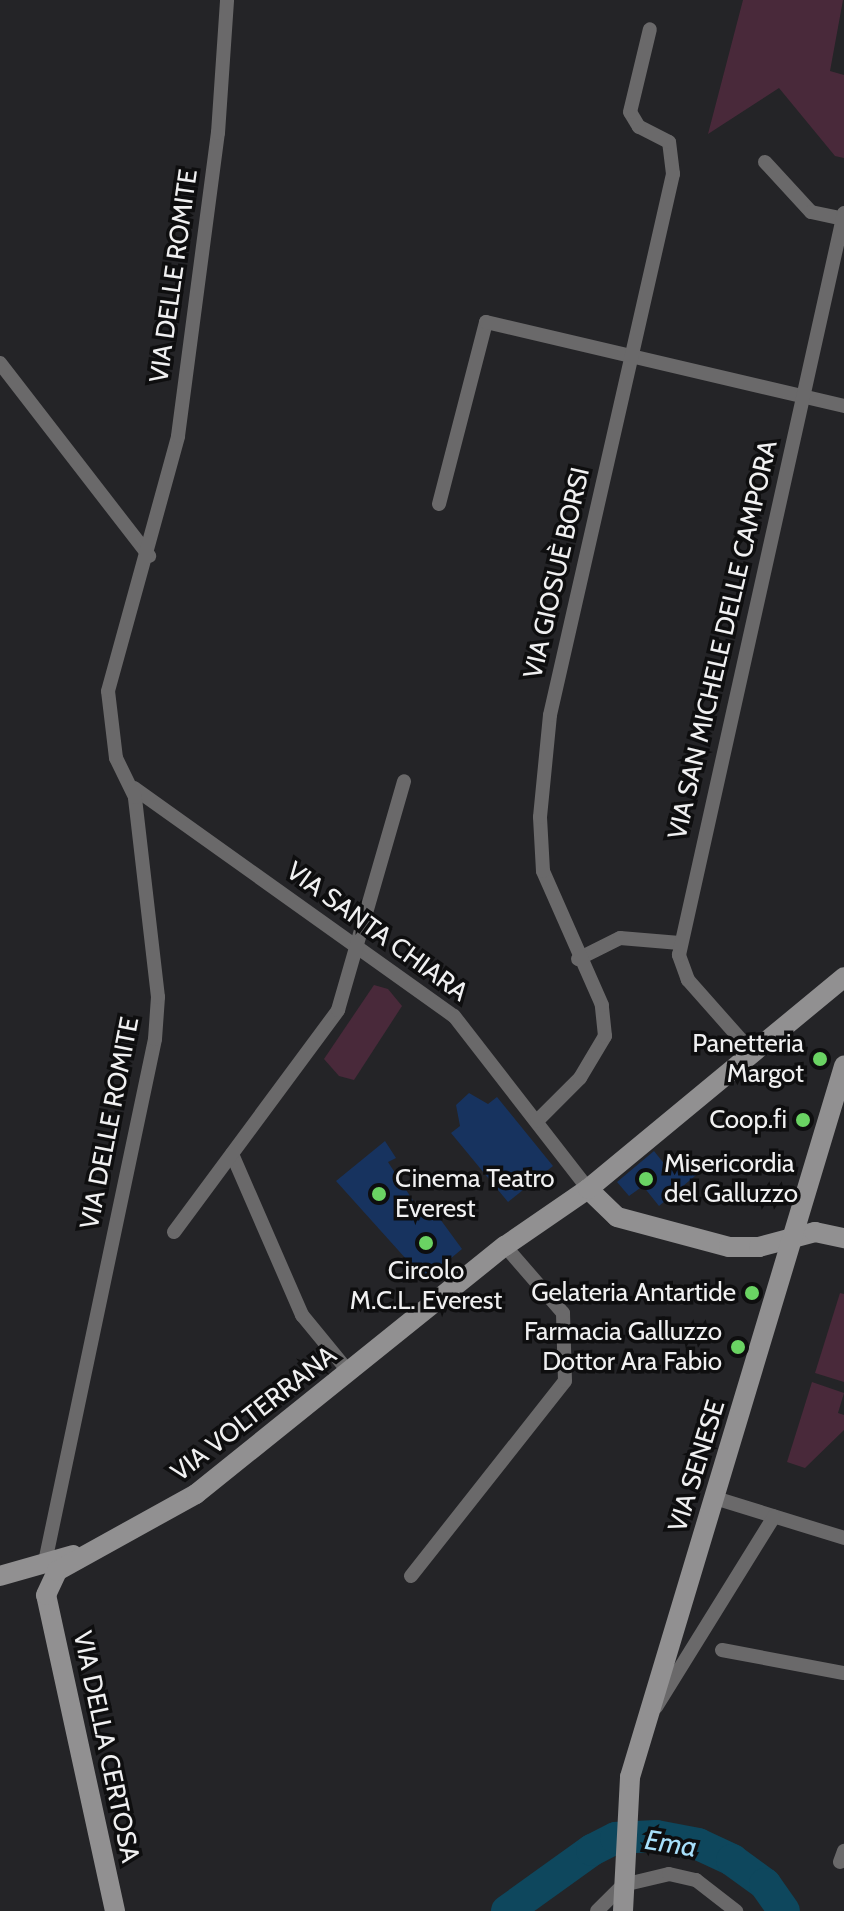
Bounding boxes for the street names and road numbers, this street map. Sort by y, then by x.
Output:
street label: VIA DELLE ROMITE [144,167,204,385]
street label: VIA SAN MICHELE DELLE CAMPORA [662,437,784,843]
street label: VIA GIOSUÈ BORSI [518,464,596,682]
street label: VIA SANTA CHIARA [280,856,474,1008]
street label: VIA DELLE ROMITE [74,1014,146,1232]
street label: VIA VOLTERRANA [165,1340,343,1488]
street label: VIA SENESE [662,1396,732,1536]
street label: VIA DELLA CERTOSA [66,1628,146,1866]

